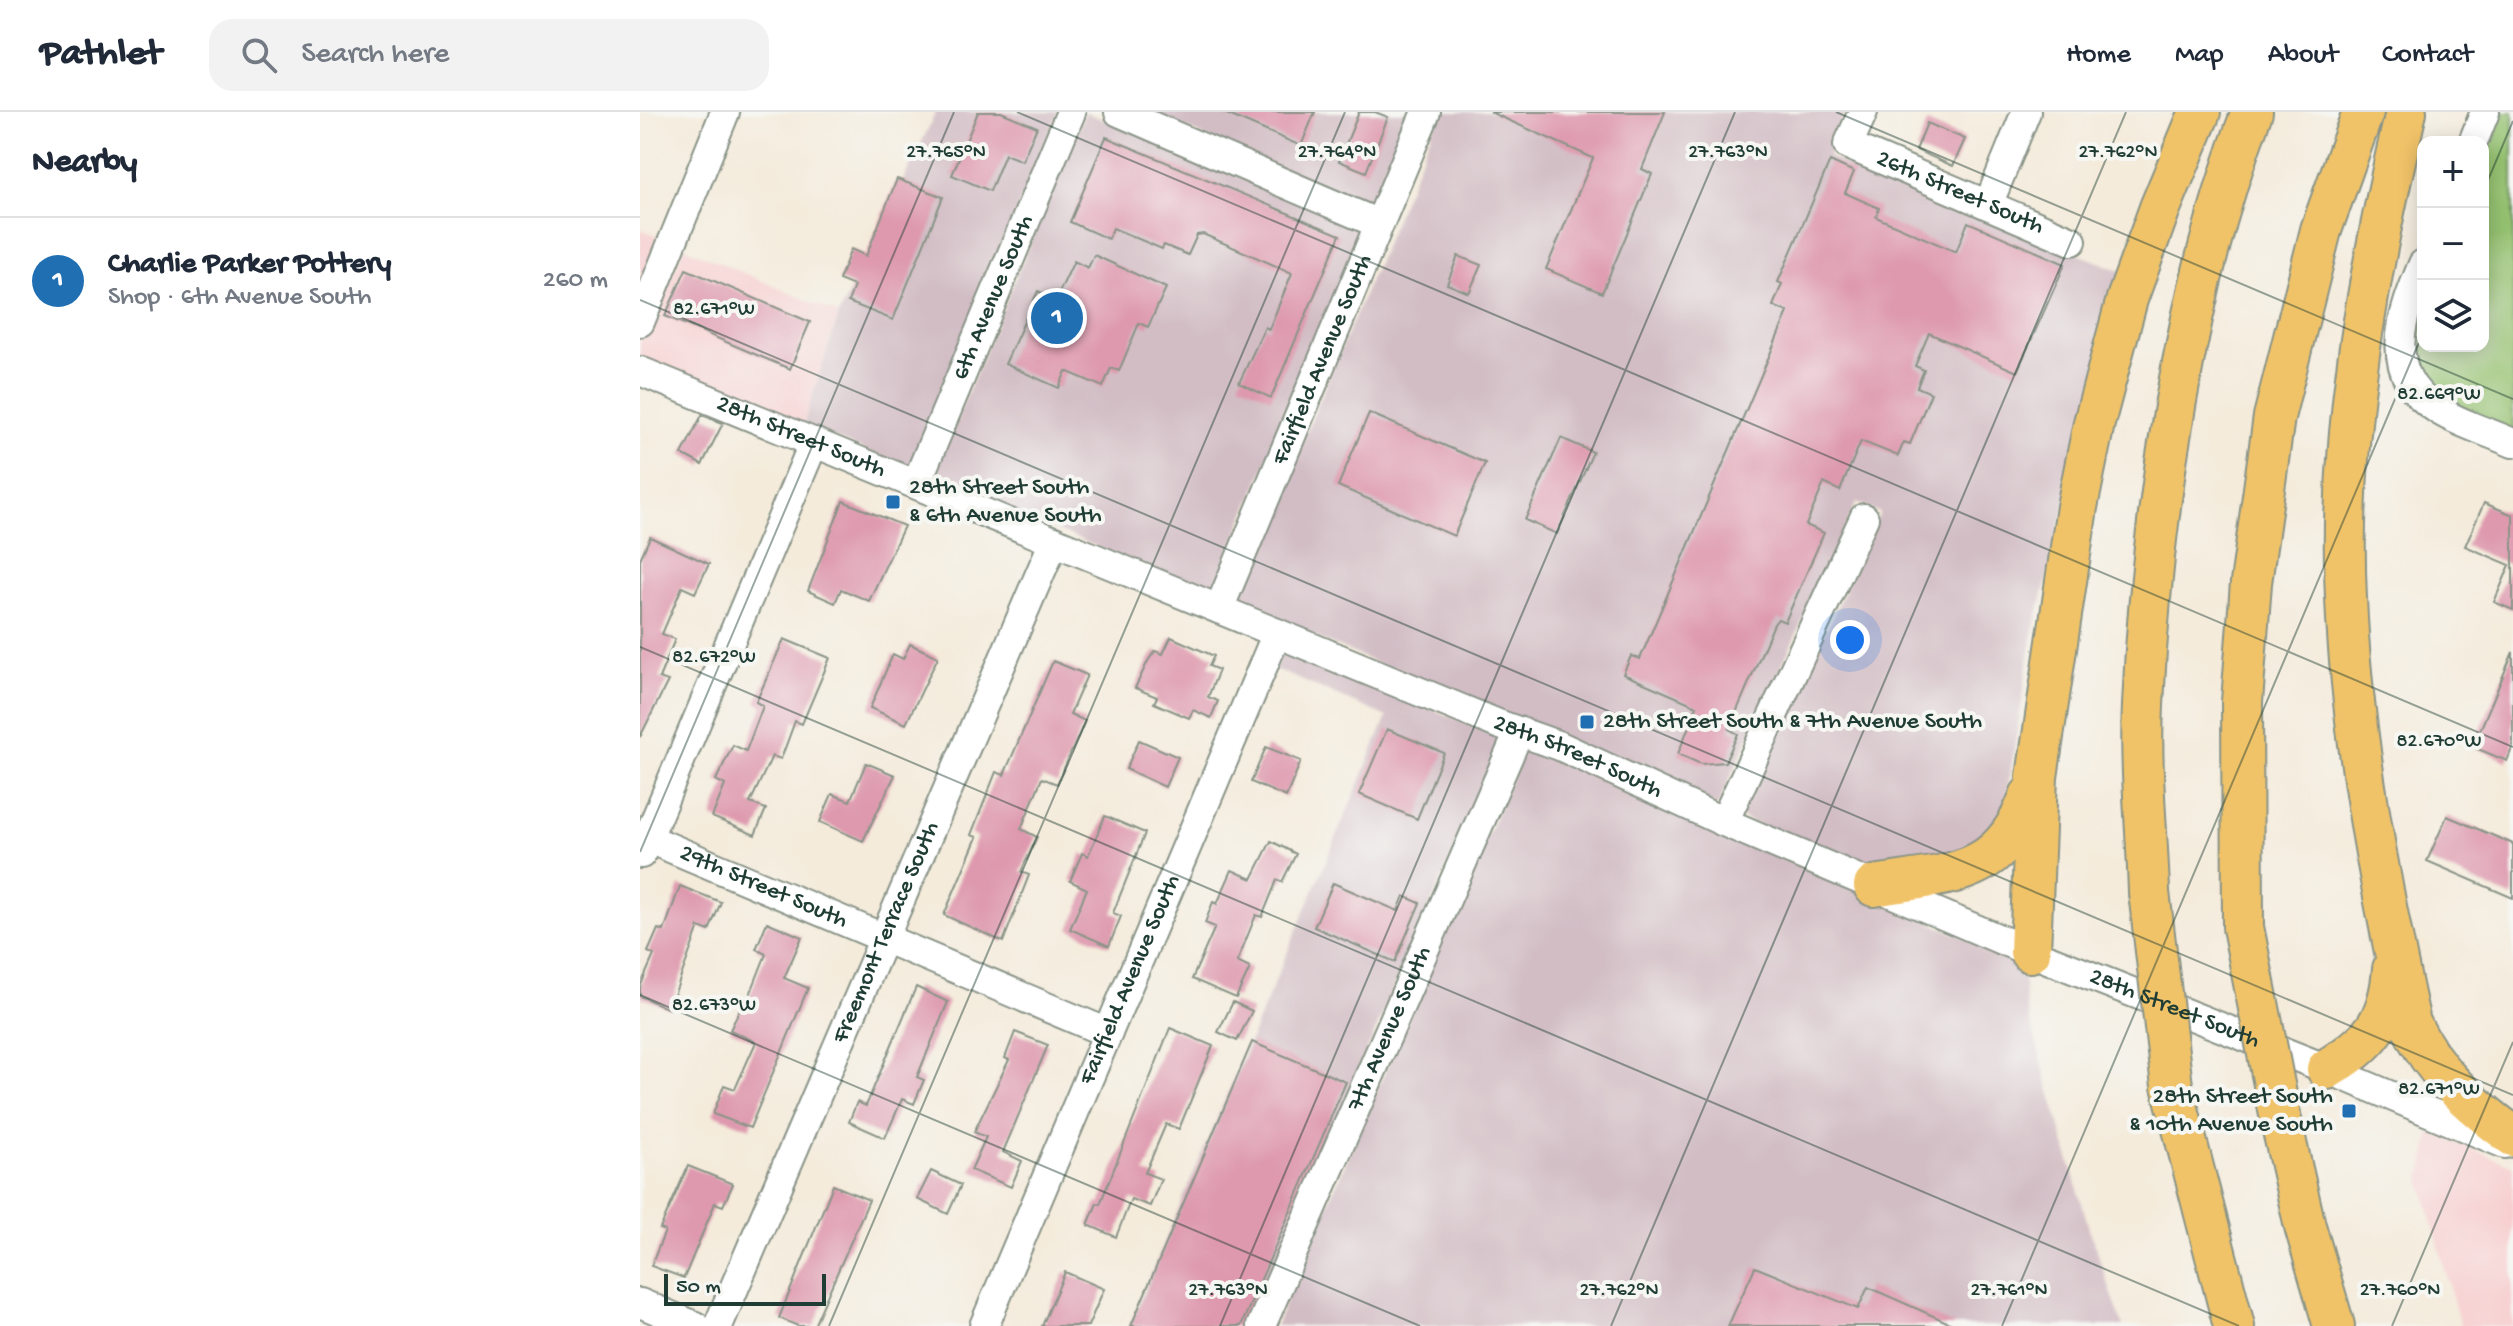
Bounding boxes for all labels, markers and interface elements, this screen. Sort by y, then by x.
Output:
search box [209,19,769,91]
text: Pathlet [40,33,161,77]
icon: search [237,33,281,77]
text: Search here [301,38,449,73]
text: Home [2066,39,2131,72]
text: Map [2175,39,2224,72]
text: About [2268,39,2338,72]
text: Contact [2382,39,2473,72]
map controls [2417,136,2489,352]
button: + [2417,136,2489,208]
text: 27.765°N [906,142,986,165]
text: 27.764°N [1298,142,1376,165]
text: 27.763°N [1688,142,1768,165]
text: 27.762°N [2079,142,2157,165]
text: Nearby [32,144,137,184]
street label: 26th Street South [1872,144,2048,242]
button: − [2417,208,2489,280]
street label: 6th Avenue South [946,211,1041,384]
text: Charlie Parker Pottery [108,248,391,283]
street label: Fairfield Avenue South [1266,250,1379,470]
text: 1 [53,266,63,297]
text: 260 m [543,266,608,297]
button: layers [2417,280,2489,352]
text: Shop · 6th Avenue South [108,283,371,314]
pin: 1 [1031,288,1083,348]
text: 82.671°W [673,299,755,322]
text: 82.669°W [2397,384,2481,407]
street label: 28th Street South [712,389,890,485]
place label: 28th Street South & 6th Avenue South [909,474,1102,531]
marker: 28th Street South & 6th Avenue South [884,493,902,511]
your location [1830,620,1870,660]
text: 82.672°W [672,647,756,670]
place label: 28th Street South & 7th Avenue South [1603,708,1982,737]
street label: 28th Street South [1489,709,1667,806]
marker: 28th Street South & 7th Avenue South [1578,713,1596,731]
text: 82.670°W [2397,731,2481,754]
street label: Freemont Terrace South [826,817,947,1048]
street label: 29th Street South [675,839,852,936]
street label: Fairfield Avenue South [1073,870,1188,1090]
street label: 7th Avenue South [1341,942,1439,1116]
street label: 28th Street South [2085,962,2264,1056]
text: 82.673°W [672,995,756,1018]
text: 82.671°W [2398,1079,2480,1102]
place label: 28th Street South & 10th Avenue South [2129,1083,2333,1140]
marker: 28th Street South & 10th Avenue South [2340,1102,2358,1120]
scale bar [664,1270,826,1306]
text: 50 m [676,1275,721,1301]
text: 27.763°N [1188,1280,1268,1303]
text: 27.762°N [1580,1280,1658,1303]
text: 27.761°N [1970,1280,2048,1303]
text: 27.760°N [2360,1280,2440,1303]

